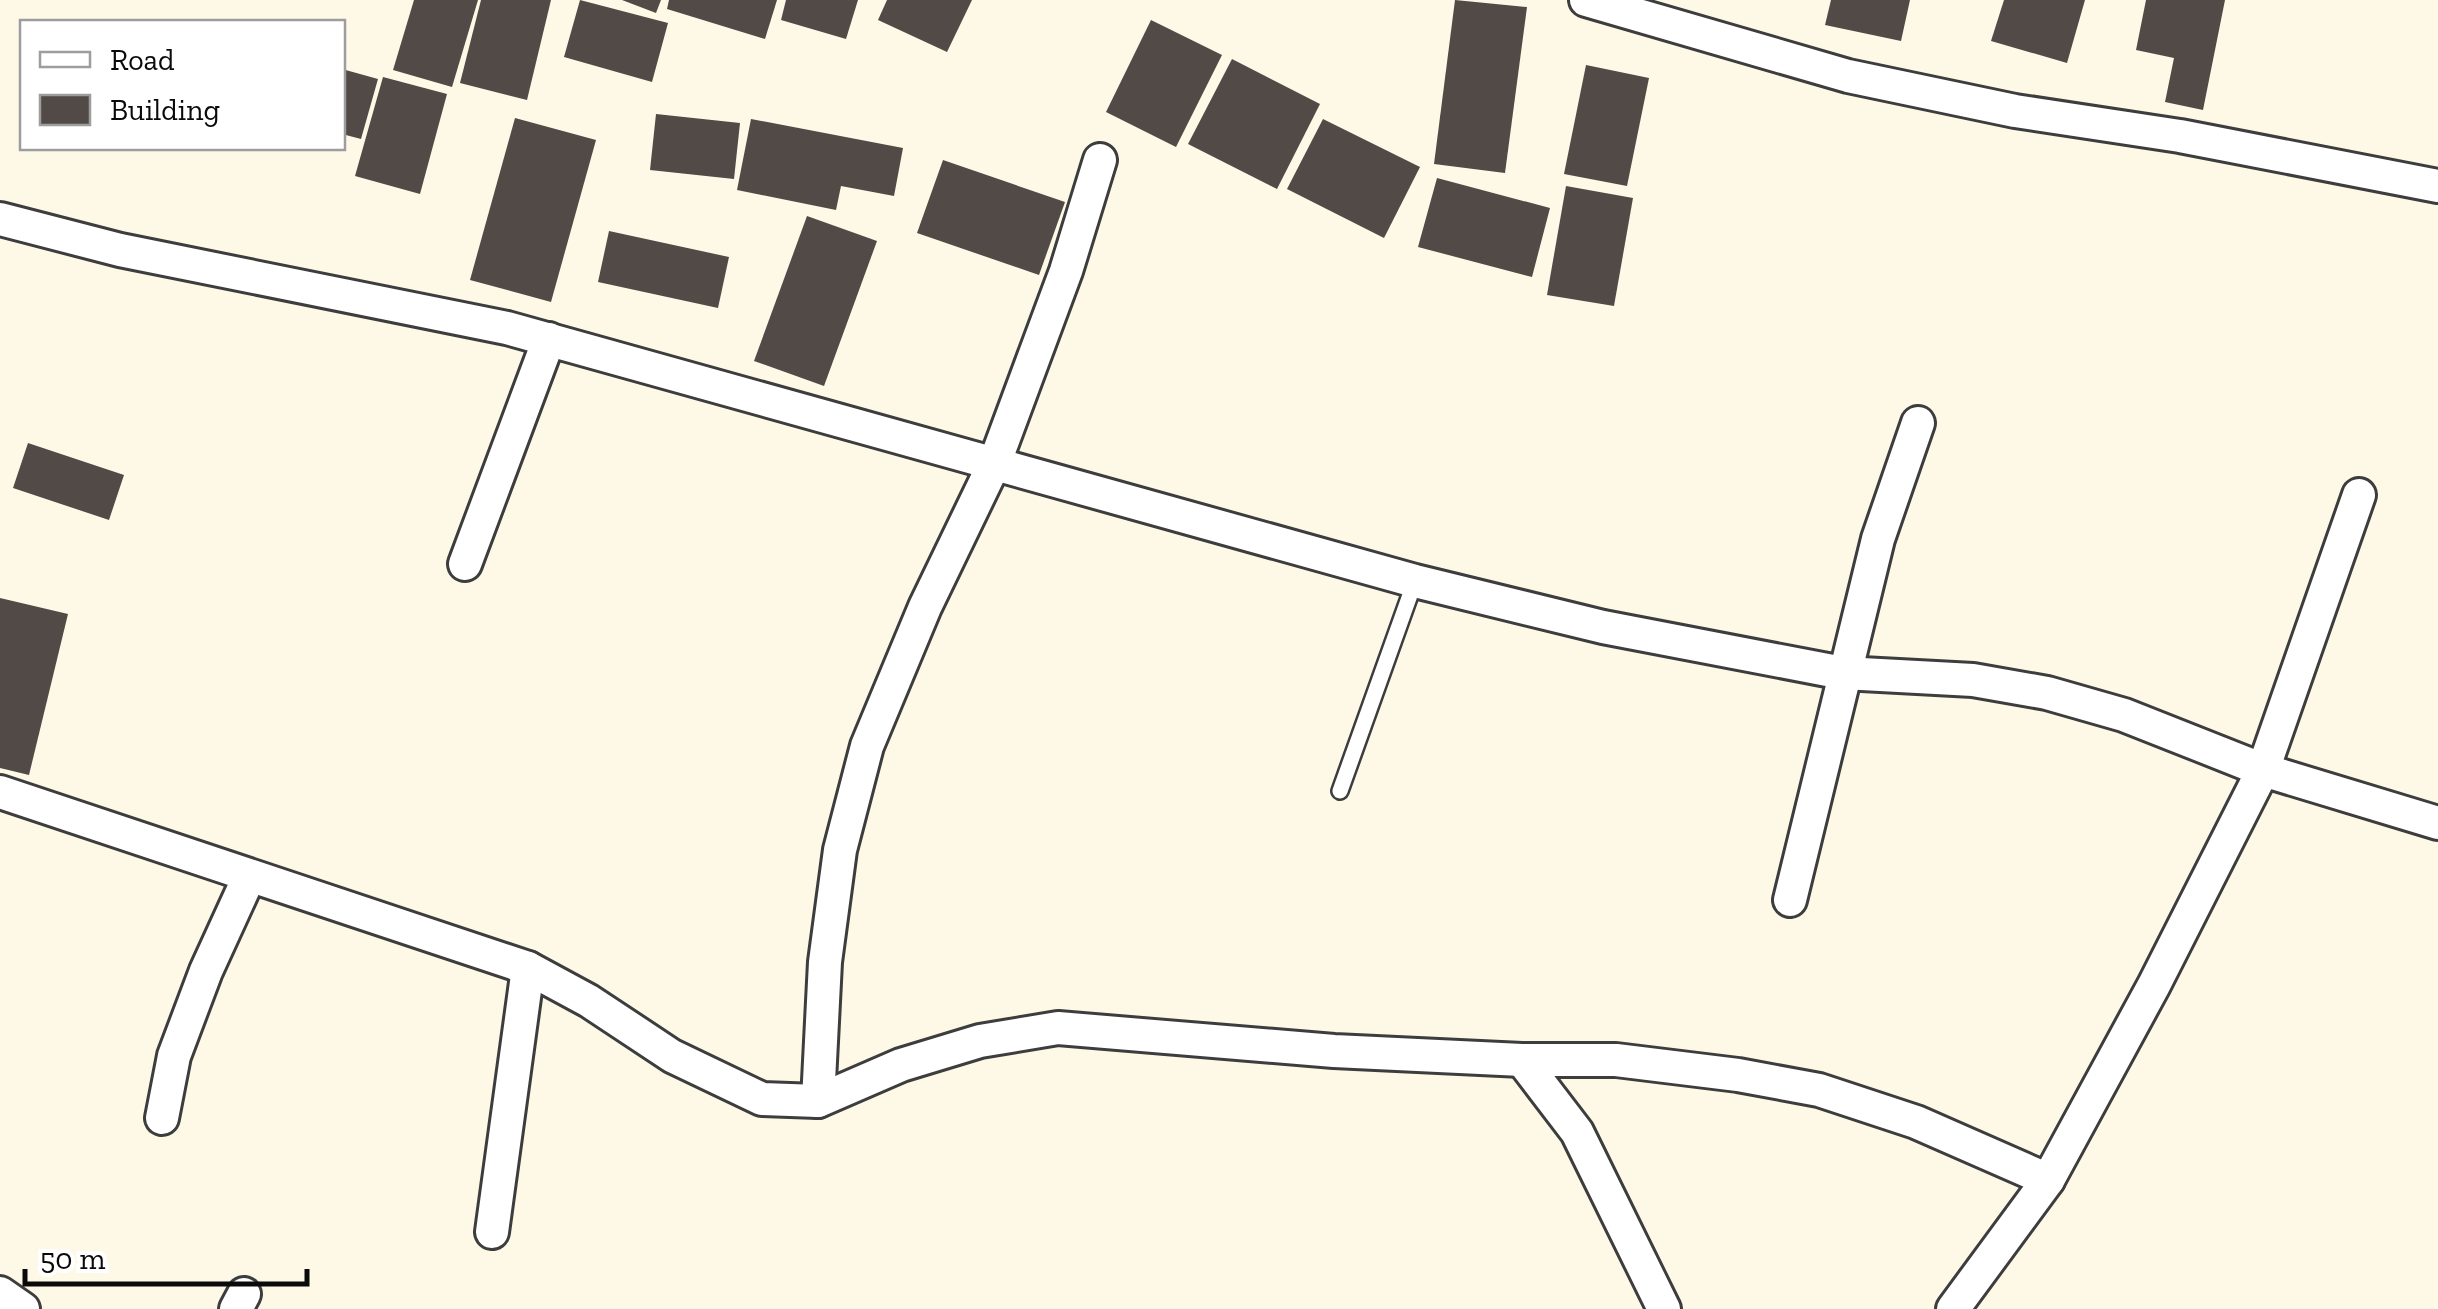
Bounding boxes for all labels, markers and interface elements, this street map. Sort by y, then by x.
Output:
legend [20,20,345,150]
text: Road [110,42,175,78]
text: Building [110,92,220,128]
scale bar [25,1224,308,1286]
text: 50 m [40,1241,105,1277]

